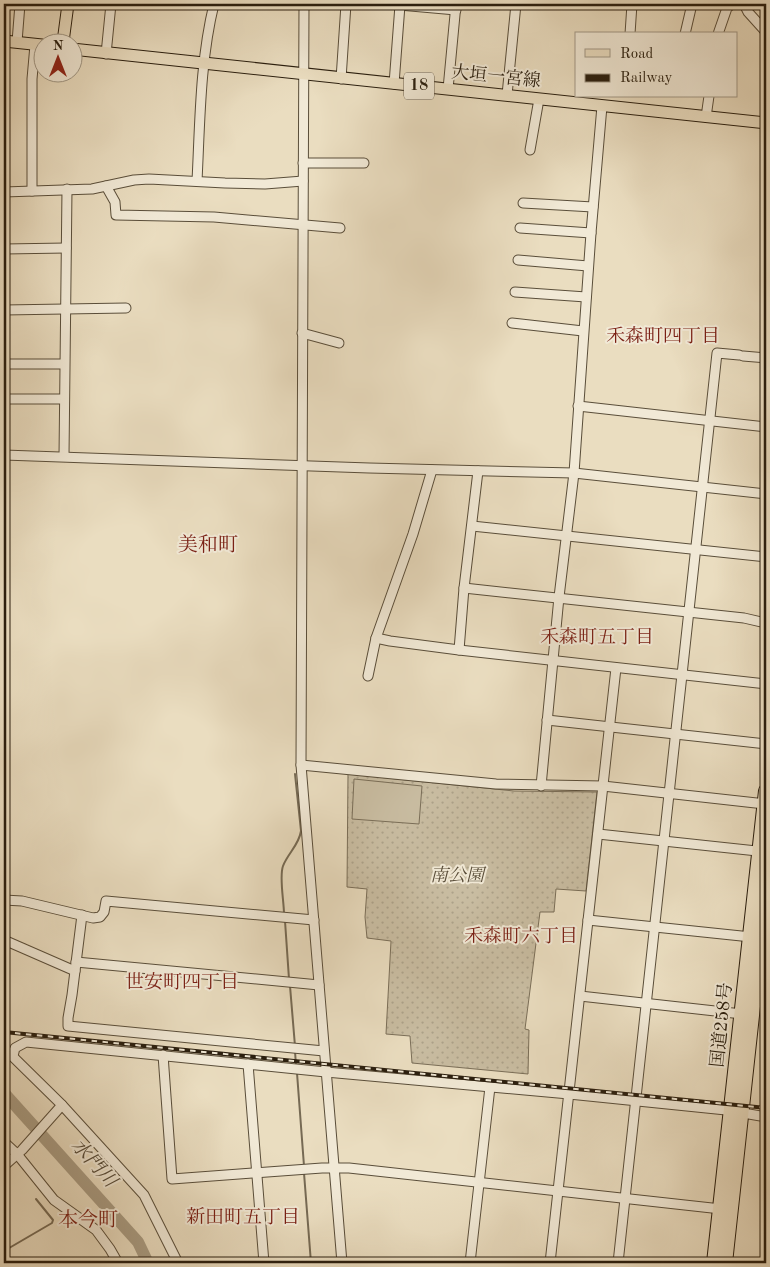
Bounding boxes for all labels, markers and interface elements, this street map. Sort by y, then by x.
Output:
north arrow [32,32,82,82]
legend [575,32,738,98]
text: N [53,39,64,53]
text: Road [620,47,654,62]
street label: 大垣一宮線 [450,61,542,91]
text: Railway [620,71,673,86]
road number: 18 [404,72,434,100]
district label: 禾森町四丁目 [606,326,720,347]
district label: 美和町 [178,534,238,556]
district label: 禾森町五丁目 [540,627,654,648]
park label: 南公園 [430,865,487,885]
district label: 禾森町六丁目 [464,926,578,947]
district label: 世安町四丁目 [125,972,239,993]
street label: 国道258号 [707,981,735,1068]
water label: 水門川 [67,1135,122,1193]
district label: 新田町五丁目 [186,1207,300,1228]
district label: 本今町 [58,1208,118,1231]

